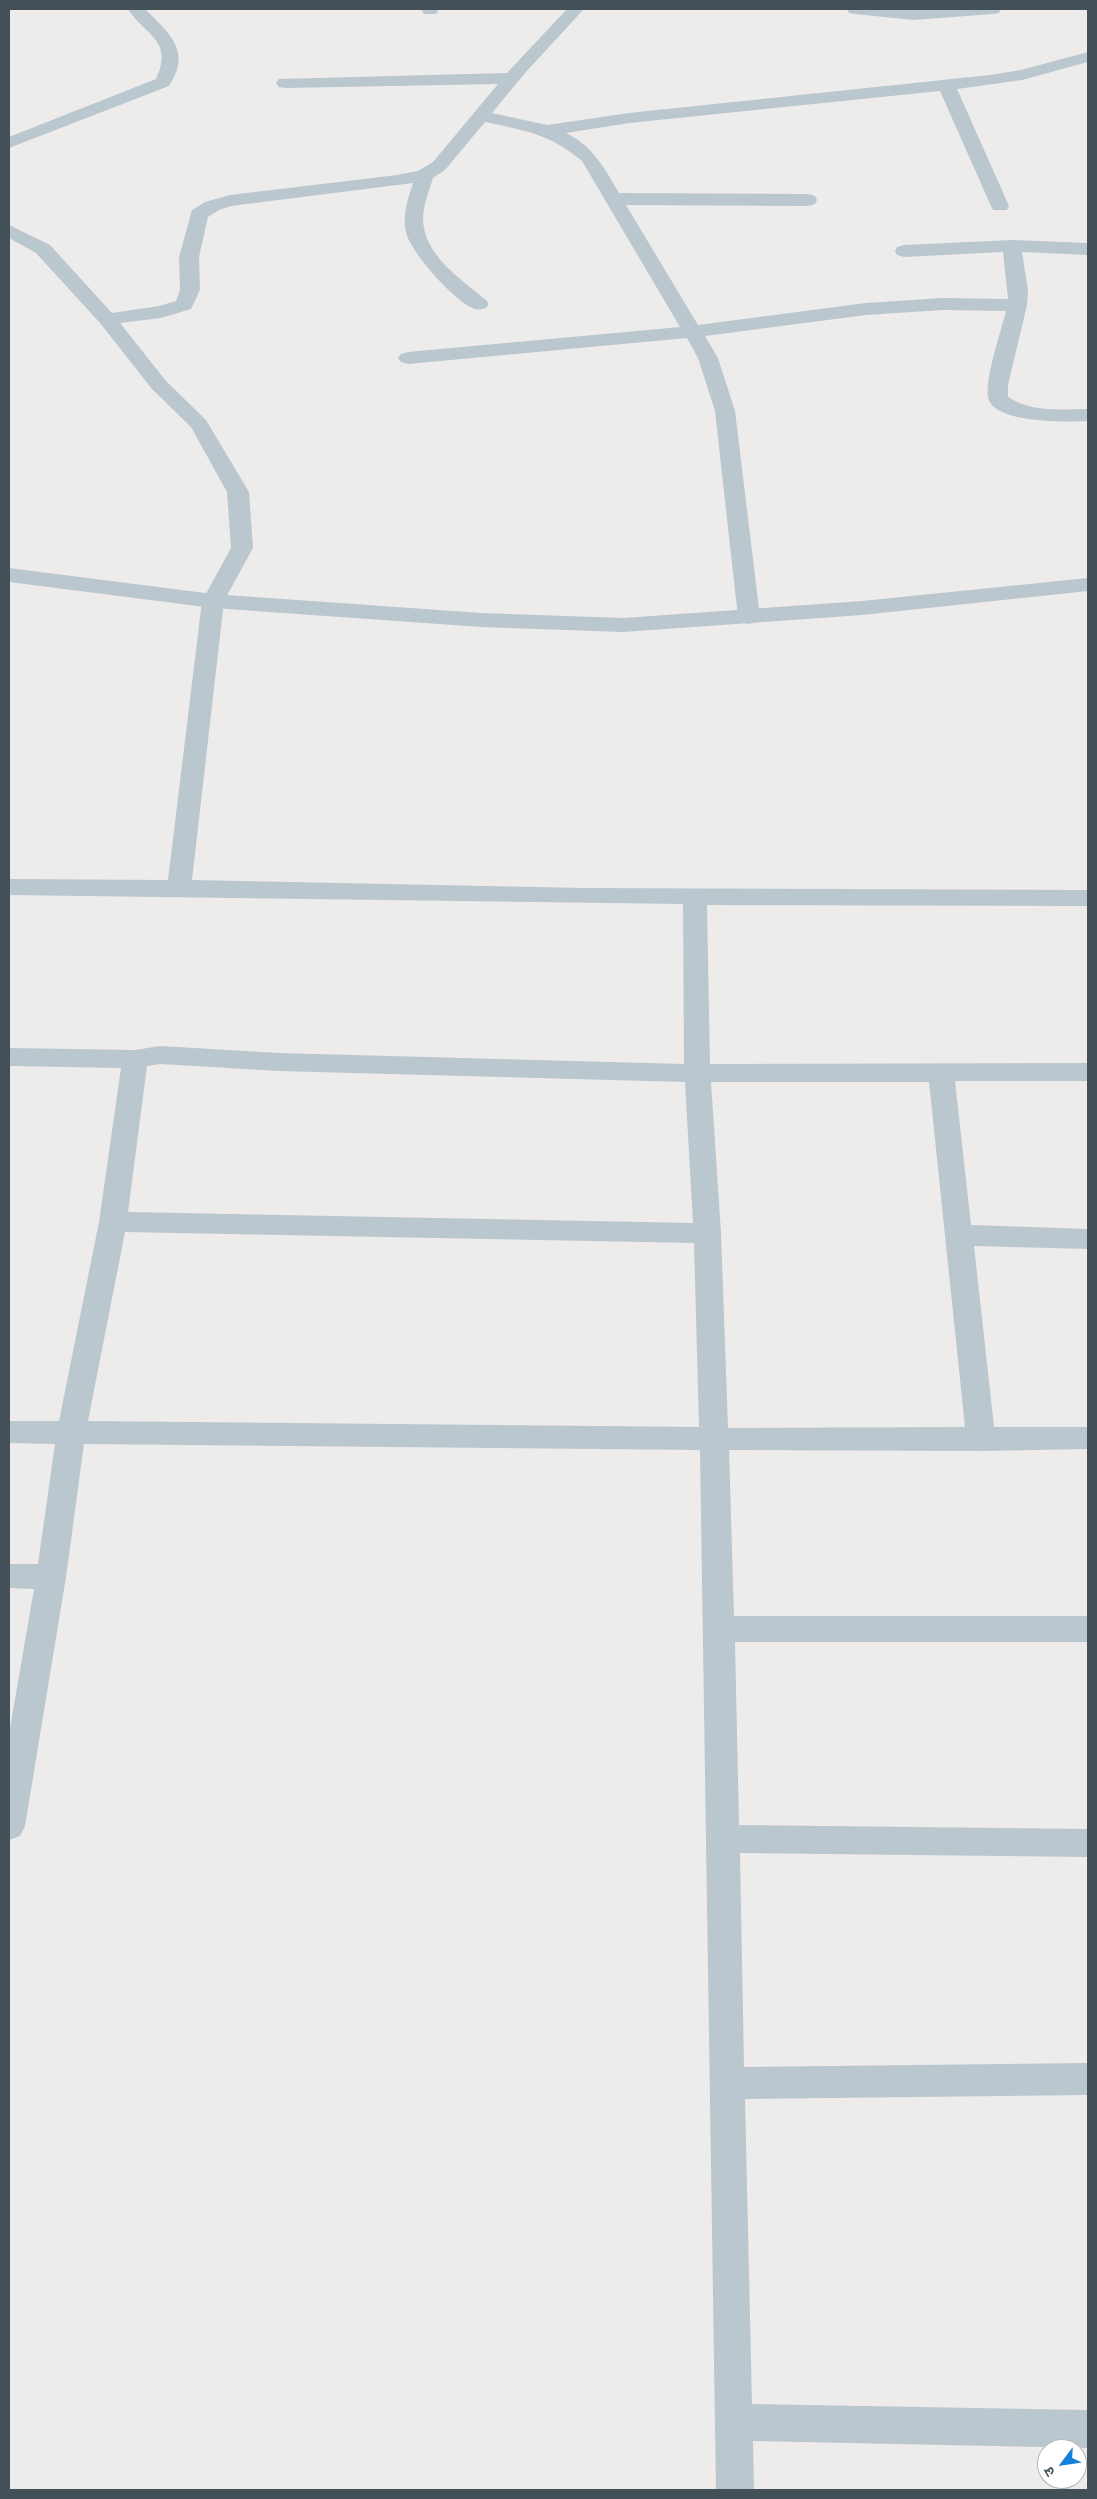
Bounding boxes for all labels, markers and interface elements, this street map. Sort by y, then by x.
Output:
north arrow [1037,2439,1087,2489]
text: उ [1040,2464,1059,2479]

